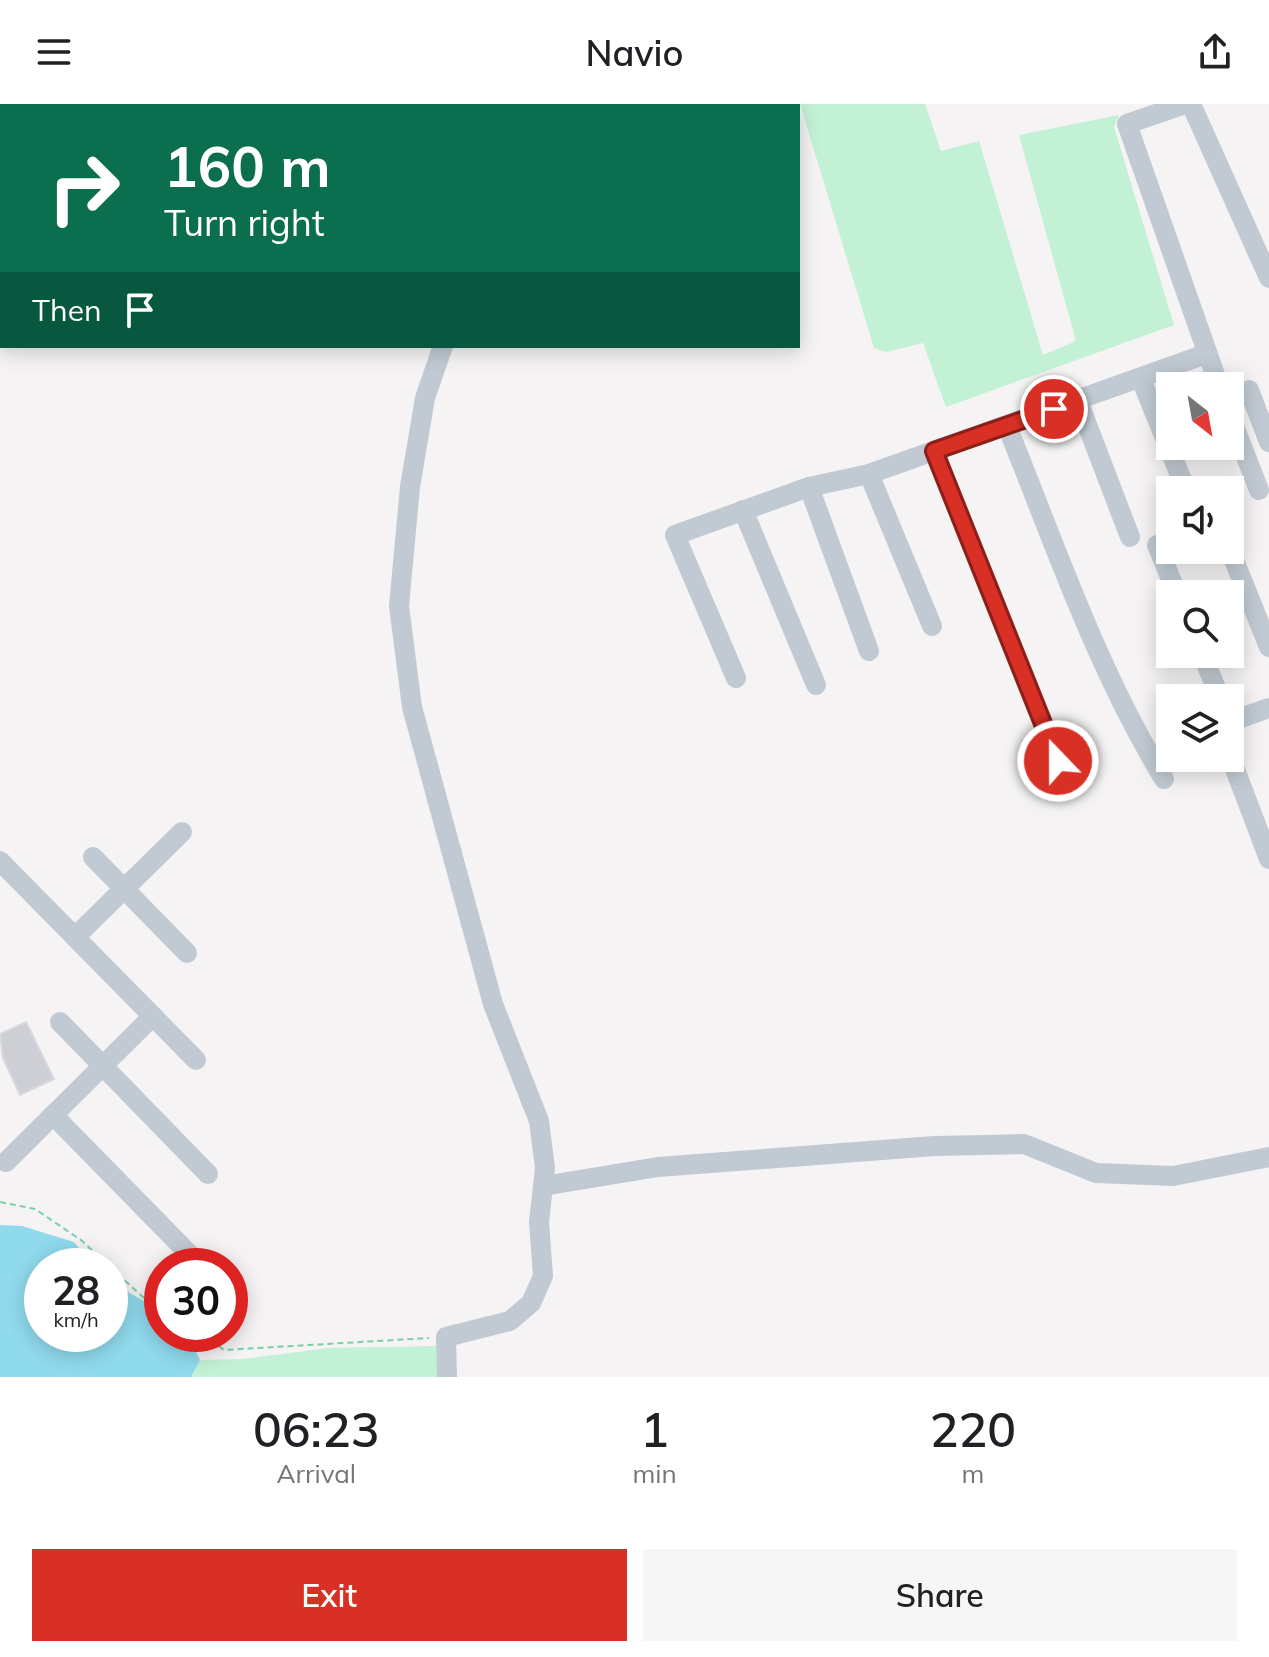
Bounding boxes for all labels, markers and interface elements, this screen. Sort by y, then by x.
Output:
icon: menu [32,30,76,74]
text: Navio [586,30,683,75]
icon: share [1193,30,1237,74]
text: 160 m [164,131,331,201]
icon: right [32,136,136,240]
text: Turn right [164,200,325,245]
icon: arrive [118,288,162,332]
text: Then [32,291,102,329]
north arrow [1156,372,1244,460]
map controls [1156,372,1244,772]
pin [1020,375,1088,443]
icon: arrive [1032,387,1076,431]
button: sound [1156,476,1244,564]
button: search [1156,580,1244,668]
button: layers [1156,684,1244,772]
position arrow [1016,719,1100,803]
speed limit sign: 30 [144,1248,248,1352]
text: 28 [52,1265,100,1315]
text: km/h [53,1307,99,1332]
text: 06:23 [253,1399,380,1459]
text: 1 [640,1399,669,1459]
text: 220 [930,1399,1016,1459]
text: Arrival [276,1457,356,1490]
text: min [632,1457,677,1490]
text: m [961,1457,984,1490]
button: Exit [32,1549,627,1641]
button: Share [643,1549,1237,1641]

